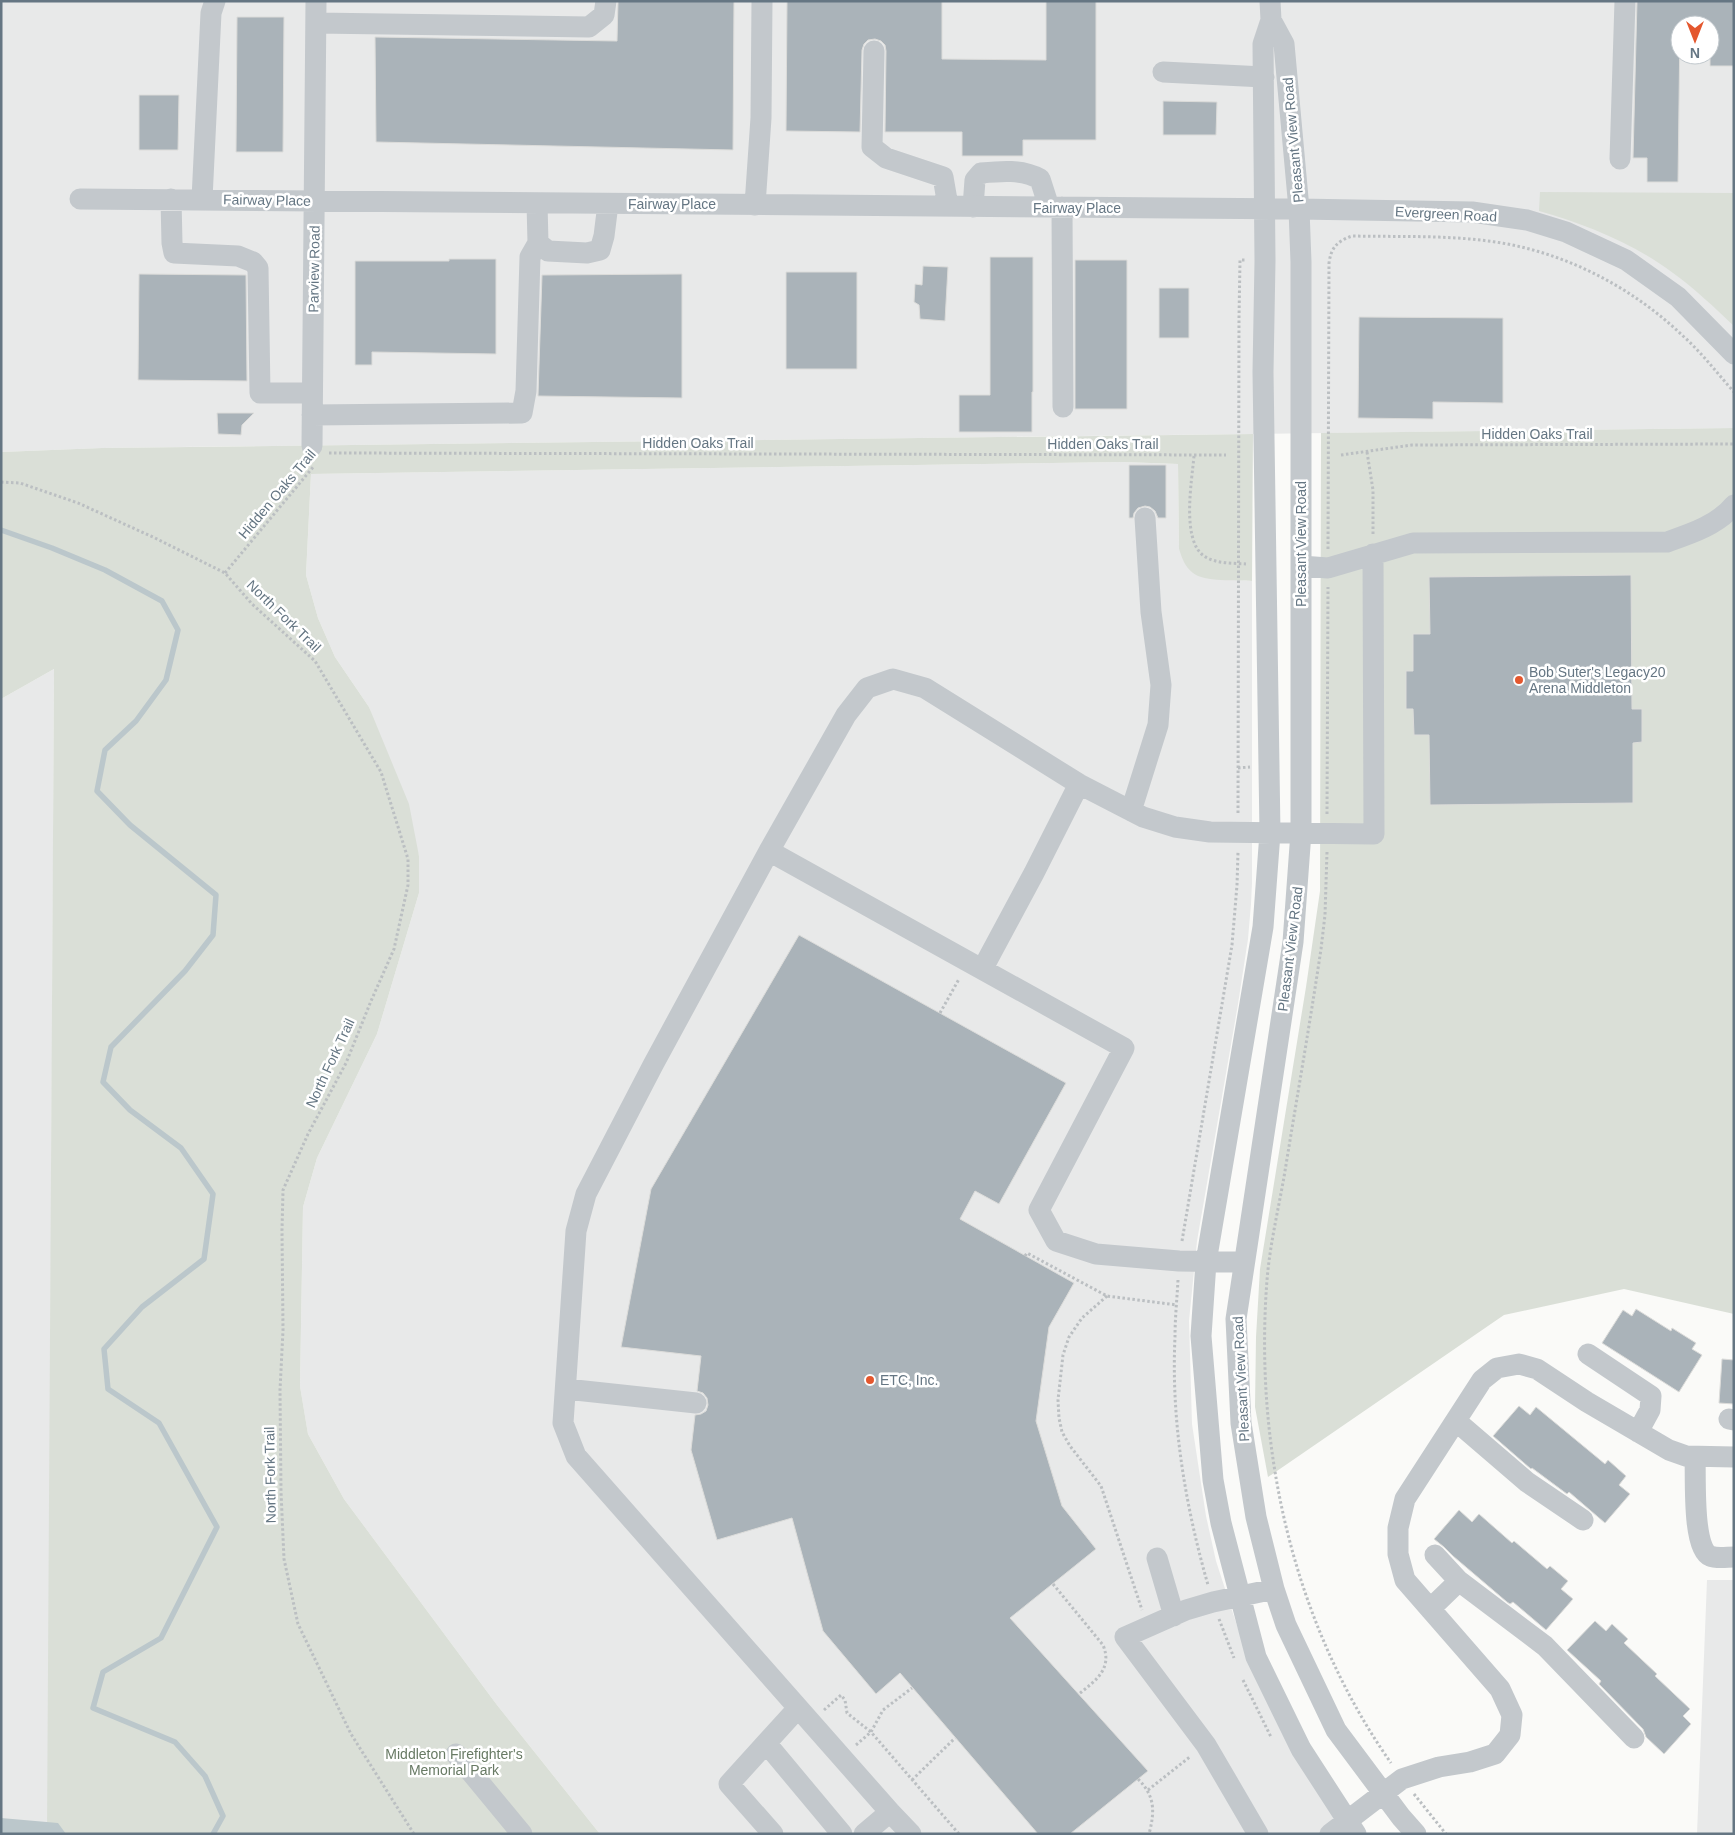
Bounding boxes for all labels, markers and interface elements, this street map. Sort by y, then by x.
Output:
north arrow [1670,15,1720,65]
text: N [1690,45,1700,61]
street label: Pleasant View Road [1280,77,1306,203]
street label: Fairway Place [223,191,311,209]
street label: Fairway Place [628,196,716,212]
street label: Fairway Place [1033,200,1121,216]
street label: Evergreen Road [1395,203,1497,225]
street label: Parview Road [305,225,323,313]
street label: Hidden Oaks Trail [1481,426,1593,442]
street label: Hidden Oaks Trail [642,435,754,451]
street label: Hidden Oaks Trail [1047,436,1159,452]
street label: Hidden Oaks Trail [235,446,319,542]
street label: Pleasant View Road [1293,481,1309,607]
street label: North Fork Trail [244,577,324,655]
place label: Bob Suter's Legacy20 Arena Middleton [1529,664,1666,696]
marker: Bob Suter's Legacy20 Arena Middleton [1513,674,1525,686]
street label: Pleasant View Road [1274,886,1306,1012]
street label: North Fork Trail [302,1016,358,1110]
street label: Pleasant View Road [1230,1316,1252,1442]
place label: ETC, Inc. [880,1372,938,1388]
marker: ETC, Inc. [864,1374,876,1386]
street label: North Fork Trail [261,1427,279,1523]
park label: Middleton Firefighter's Memorial Park [385,1746,523,1778]

